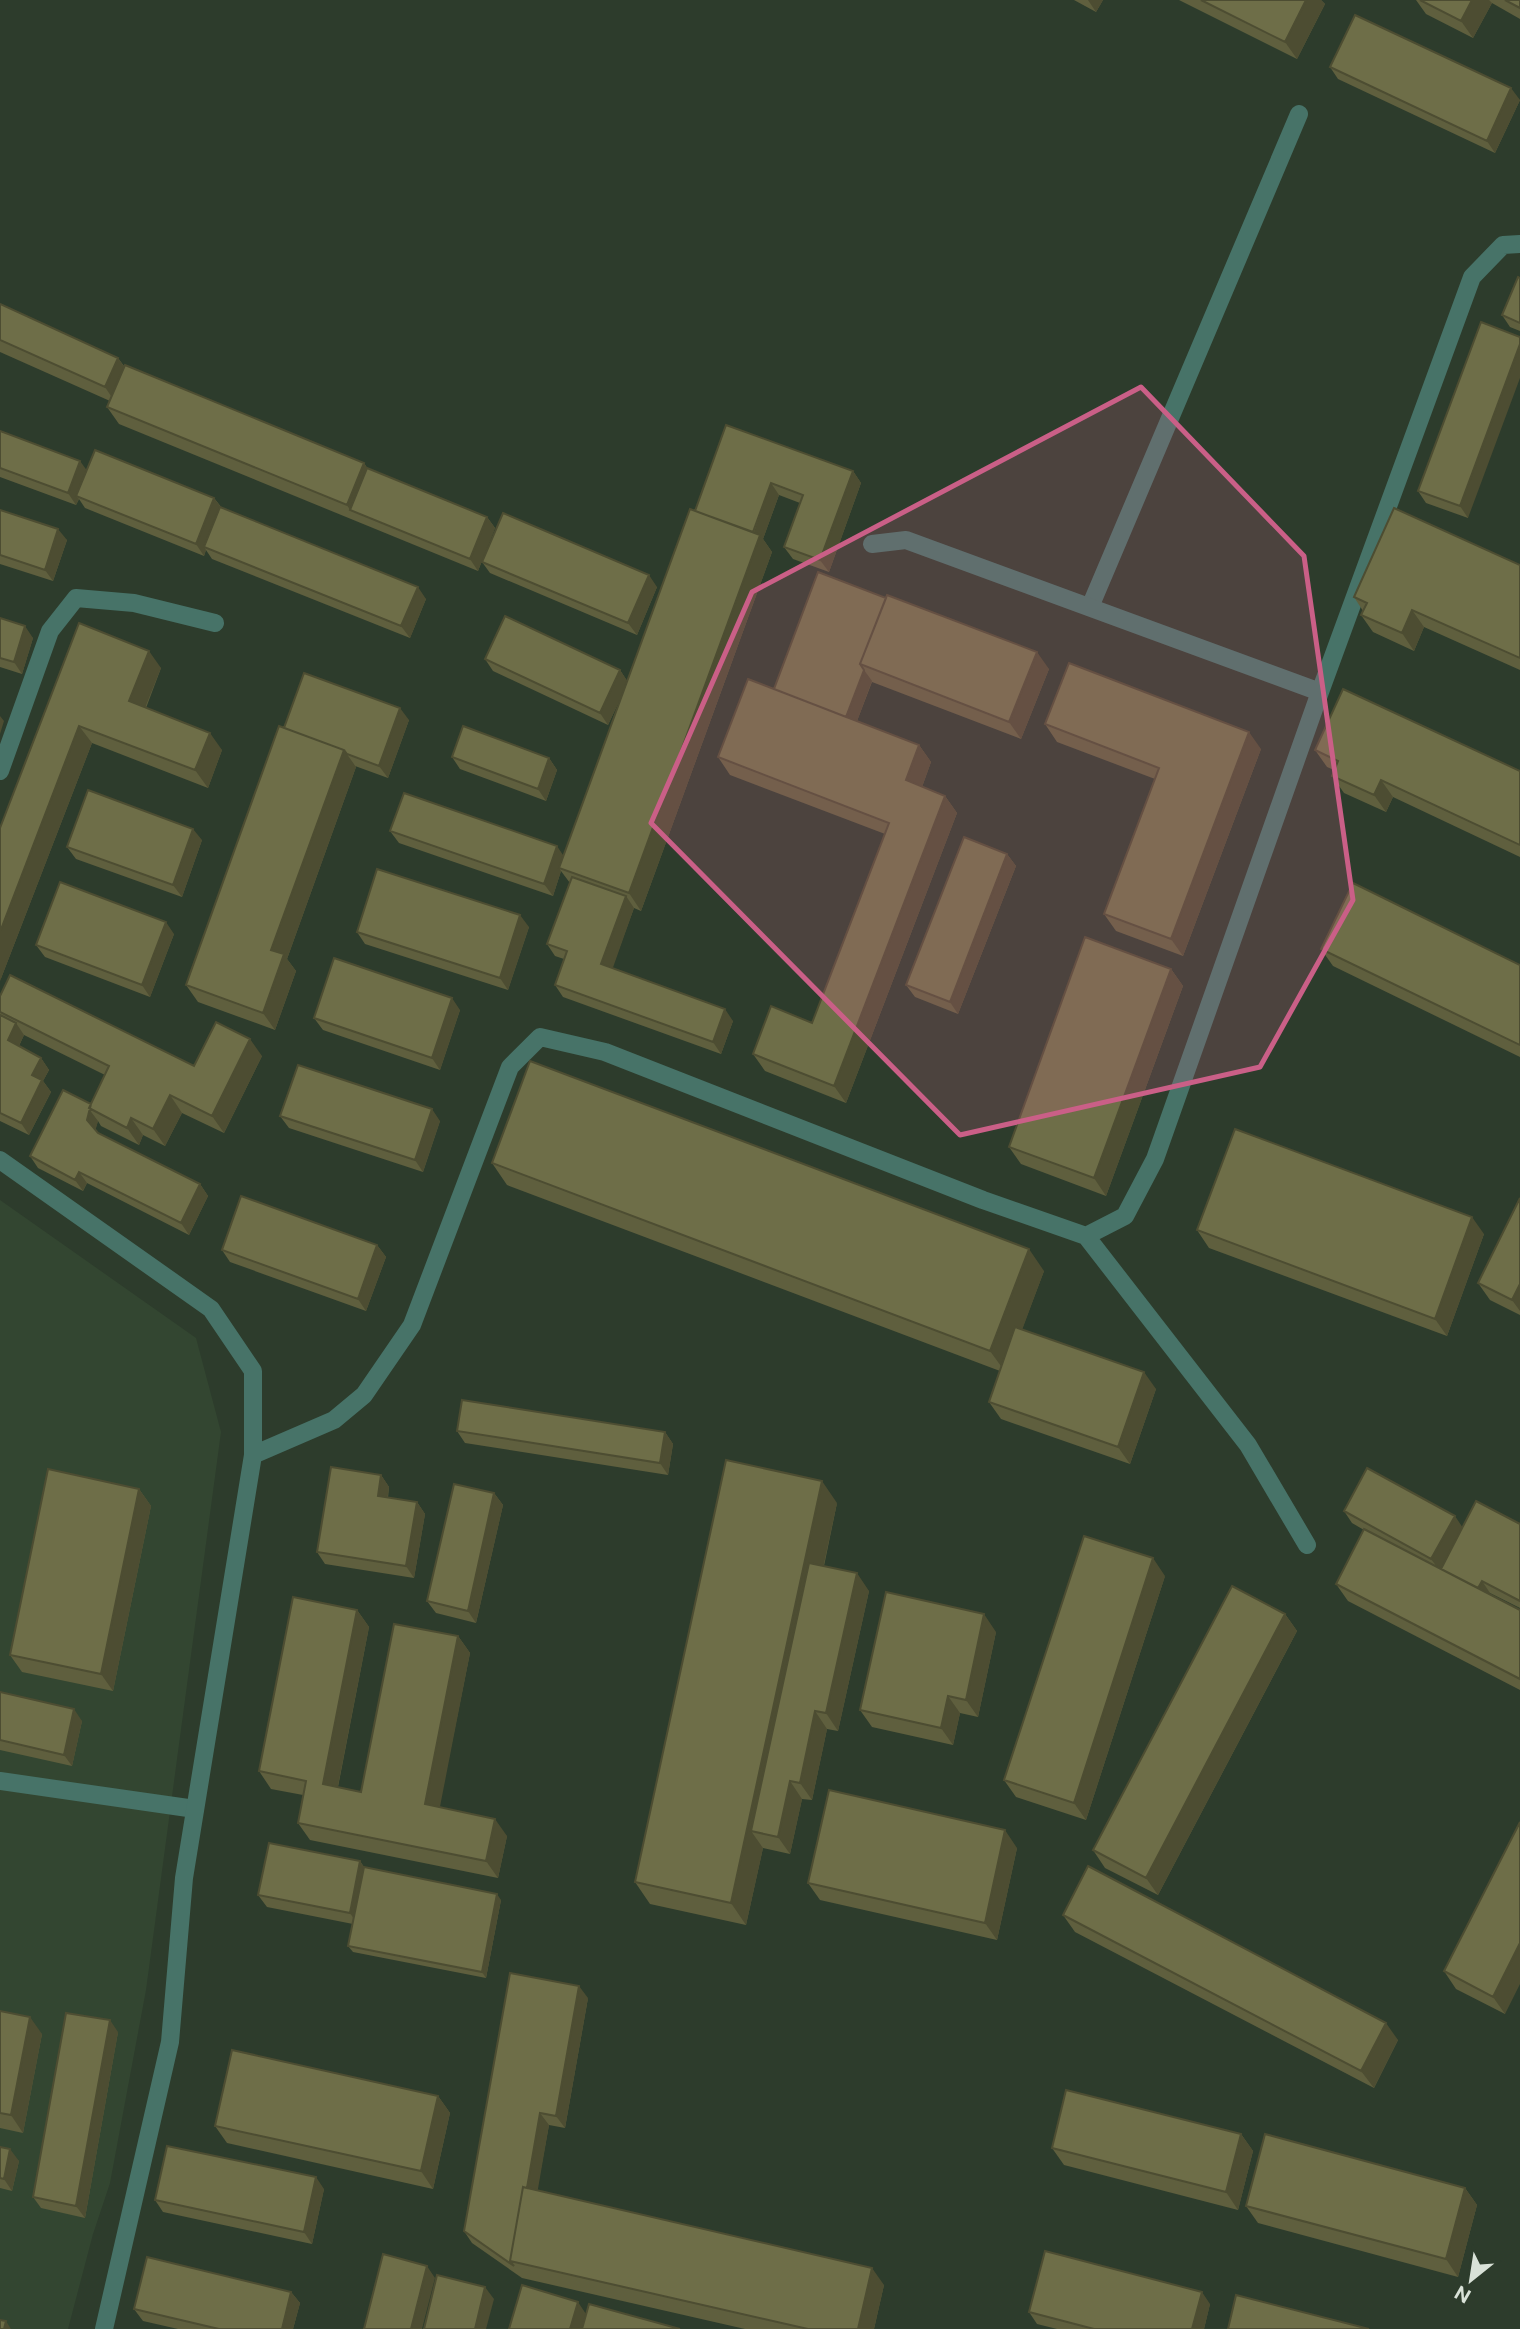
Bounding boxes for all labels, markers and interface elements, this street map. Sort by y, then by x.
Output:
north arrow [1436,2245,1506,2315]
text: N [1451,2281,1474,2308]

